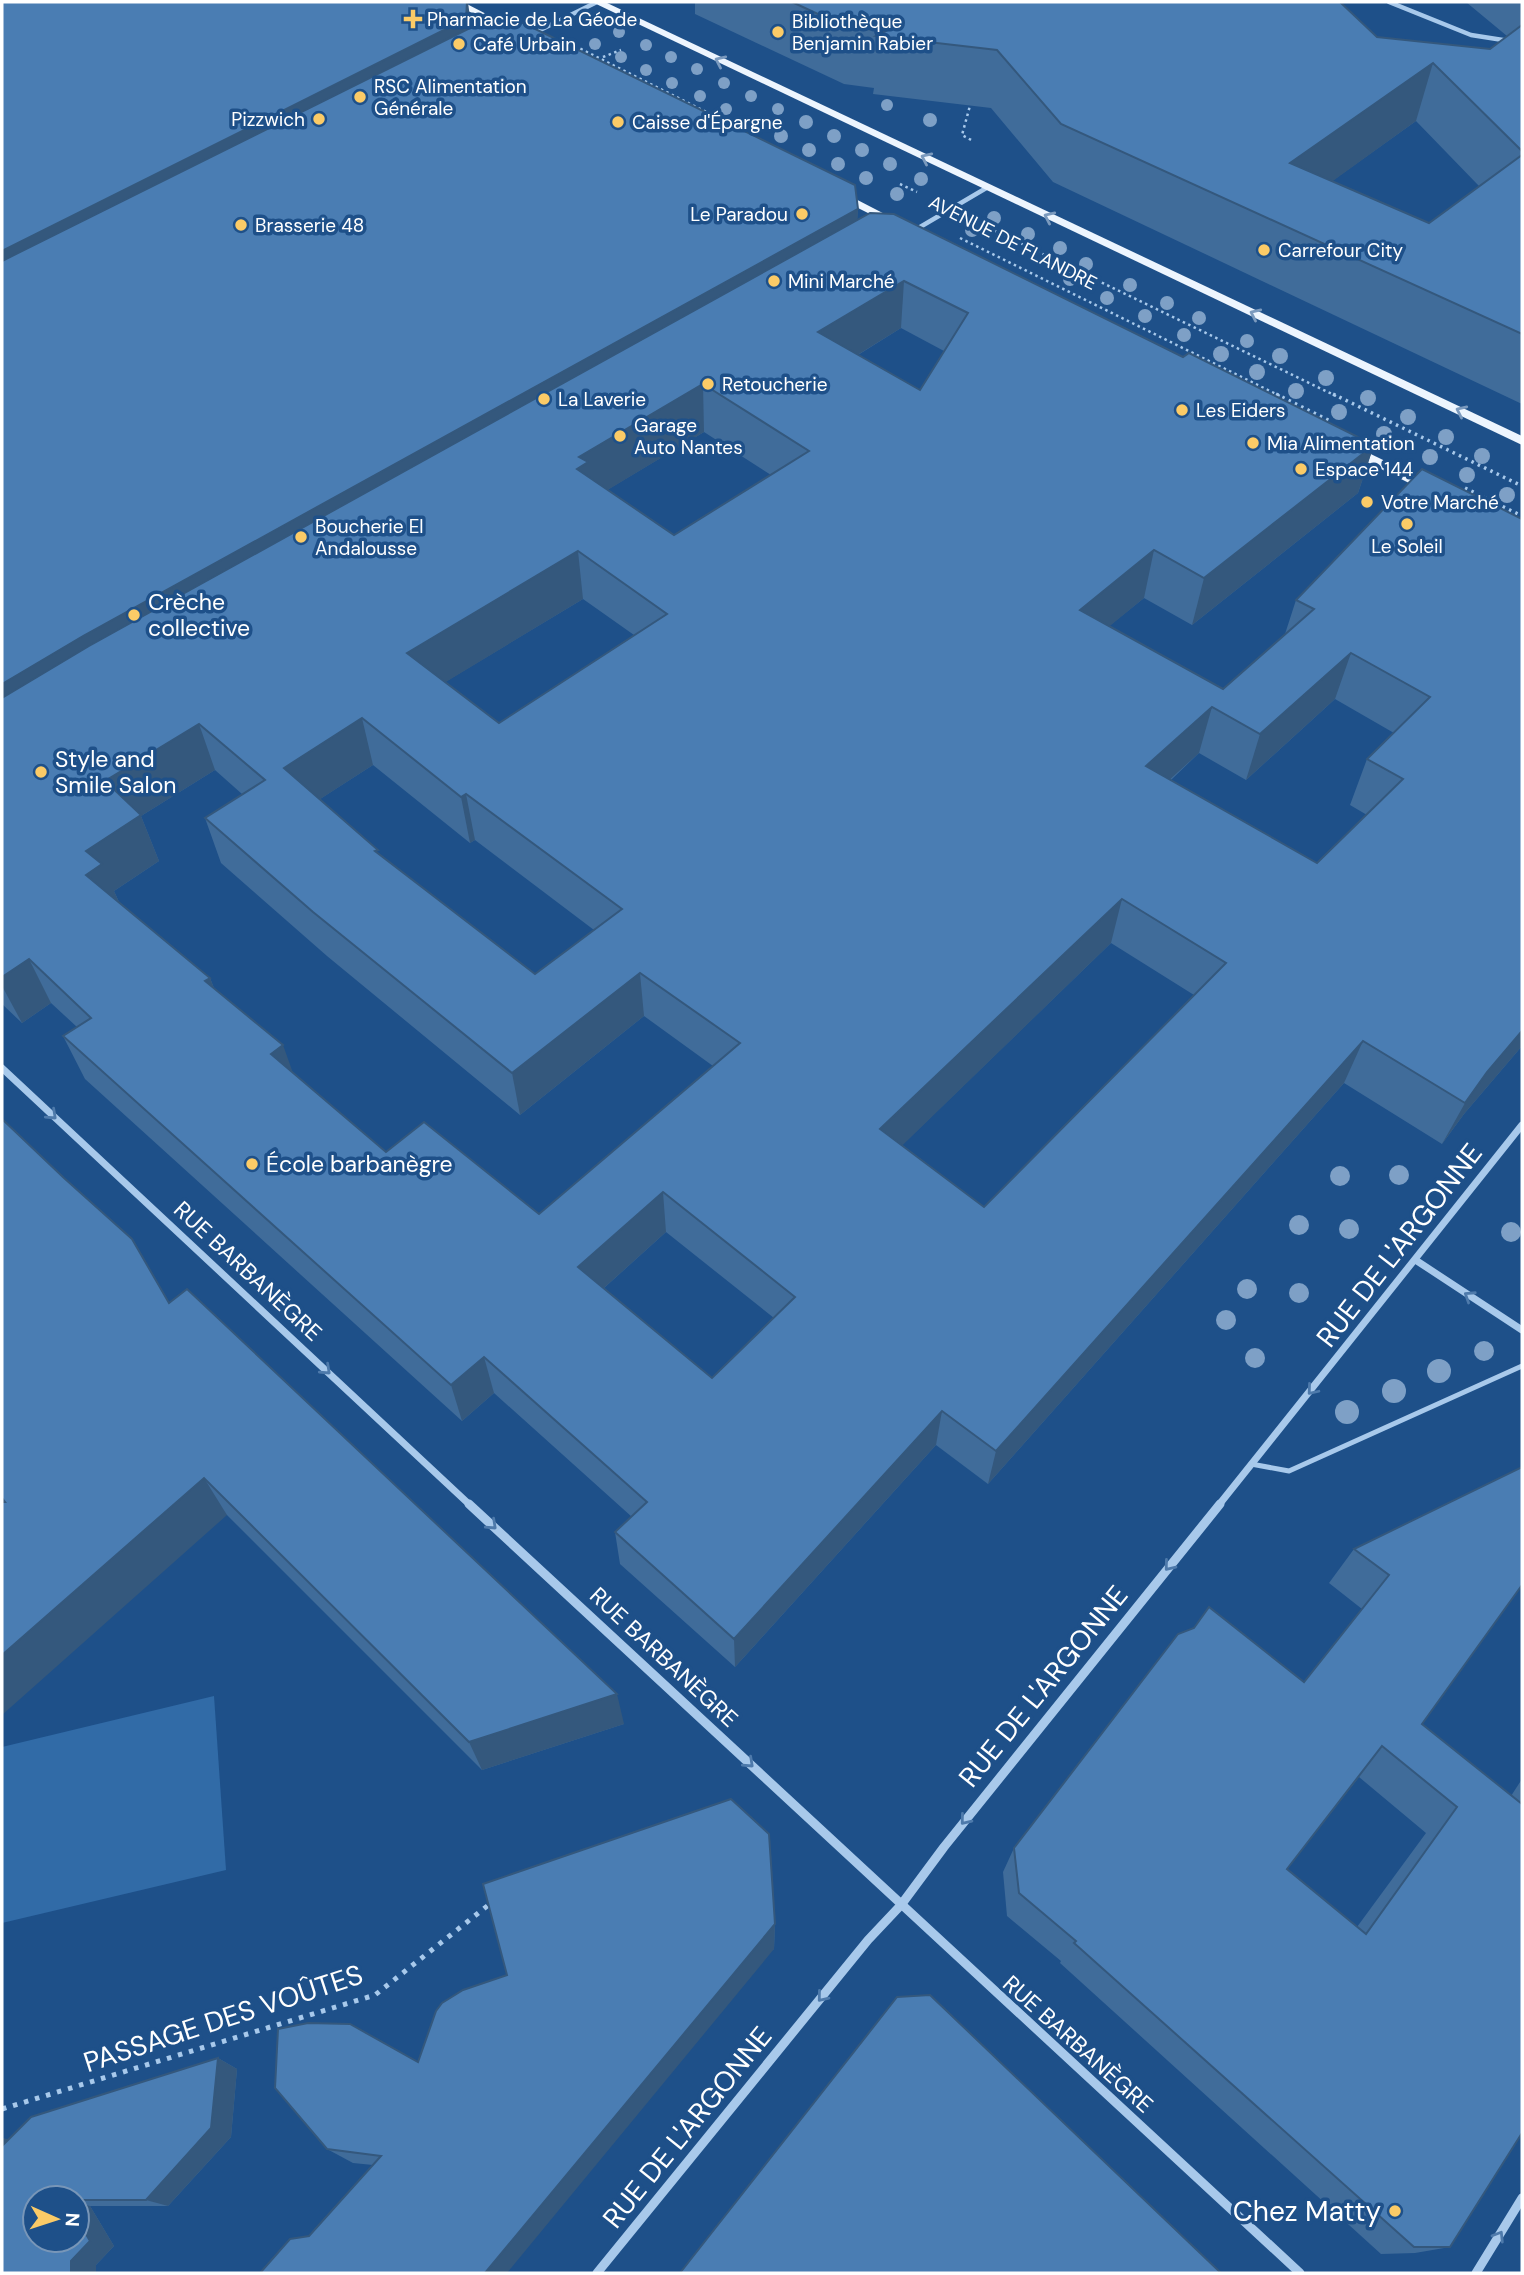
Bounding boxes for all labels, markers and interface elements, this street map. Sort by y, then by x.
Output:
place label: Pharmacie de La Géode [427,7,637,32]
place label: Bibliothèque Benjamin Rabier [792,9,933,56]
marker: Pharmacie de La Géode [405,11,421,27]
marker: Bibliothèque Benjamin Rabier [770,24,786,40]
place label: Café Urbain [473,32,576,57]
marker: Café Urbain [451,36,467,52]
one-way arrow [715,55,728,69]
place label: RSC Alimentation Générale [374,74,527,121]
marker: RSC Alimentation Générale [352,89,368,105]
place label: Pizzwich [231,107,305,132]
place label: Caisse d'Épargne [632,110,782,135]
marker: Pizzwich [311,111,327,127]
marker: Caisse d'Épargne [610,114,626,130]
one-way arrow [921,152,933,166]
street label: AVENUE DE FLANDRE [924,189,1101,296]
place label: Le Paradou [690,202,788,227]
marker: Le Paradou [794,206,810,222]
one-way arrow [1044,211,1056,225]
place label: Brasserie 48 [255,213,364,238]
marker: Brasserie 48 [233,217,249,233]
place label: Carrefour City [1278,238,1403,263]
marker: Carrefour City [1256,242,1272,258]
place label: Mini Marché [788,269,895,294]
marker: Mini Marché [766,273,782,289]
one-way arrow [1250,308,1262,322]
place label: Retoucherie [722,372,828,397]
marker: Retoucherie [700,376,716,392]
place label: La Laverie [558,387,646,412]
marker: La Laverie [536,391,552,407]
place label: Les Eiders [1196,398,1286,423]
marker: Les Eiders [1174,402,1190,418]
one-way arrow [1455,406,1468,420]
place label: Garage Auto Nantes [634,413,743,460]
marker: Garage Auto Nantes [612,428,628,444]
place label: Mia Alimentation [1267,431,1415,456]
marker: Mia Alimentation [1245,435,1261,451]
place label: Espace 144 [1315,457,1413,482]
marker: Espace 144 [1293,461,1309,477]
place label: Votre Marché [1381,490,1499,515]
marker: Votre Marché [1359,494,1375,510]
place label: Boucherie El Andalousse [315,514,424,561]
marker: Le Soleil [1399,516,1415,532]
marker: Boucherie El Andalousse [293,529,309,545]
place label: Le Soleil [1371,534,1443,559]
place label: Crèche collective [148,587,250,643]
marker: Crèche collective [126,607,142,623]
place label: Style and Smile Salon [55,744,177,800]
marker: Style and Smile Salon [33,764,49,780]
one-way arrow [44,1106,57,1119]
street label: RUE DE L'ARGONNE [1308,1136,1491,1355]
place label: École barbanègre [266,1149,453,1179]
marker: École barbanègre [244,1156,260,1172]
street label: RUE BARBANÈGRE [167,1194,329,1348]
one-way arrow [1464,1291,1477,1304]
one-way arrow [318,1362,331,1374]
one-way arrow [1308,1381,1320,1394]
one-way arrow [484,1516,497,1529]
one-way arrow [1164,1559,1177,1571]
street label: RUE DE L'ARGONNE [951,1578,1136,1795]
street label: RUE BARBANÈGRE [583,1580,745,1734]
one-way arrow [741,1754,754,1767]
one-way arrow [961,1813,974,1825]
street label: PASSAGE DES VOÛTES [79,1956,367,2081]
street label: RUE BARBANÈGRE [997,1969,1159,2119]
one-way arrow [818,1988,830,2001]
street label: RUE DE L'ARGONNE [595,2019,780,2236]
north arrow [21,2184,91,2254]
place label: Chez Matty [1233,2193,1381,2230]
marker: Chez Matty [1387,2203,1403,2219]
text: N [60,2212,85,2227]
one-way arrow [1491,2230,1504,2243]

